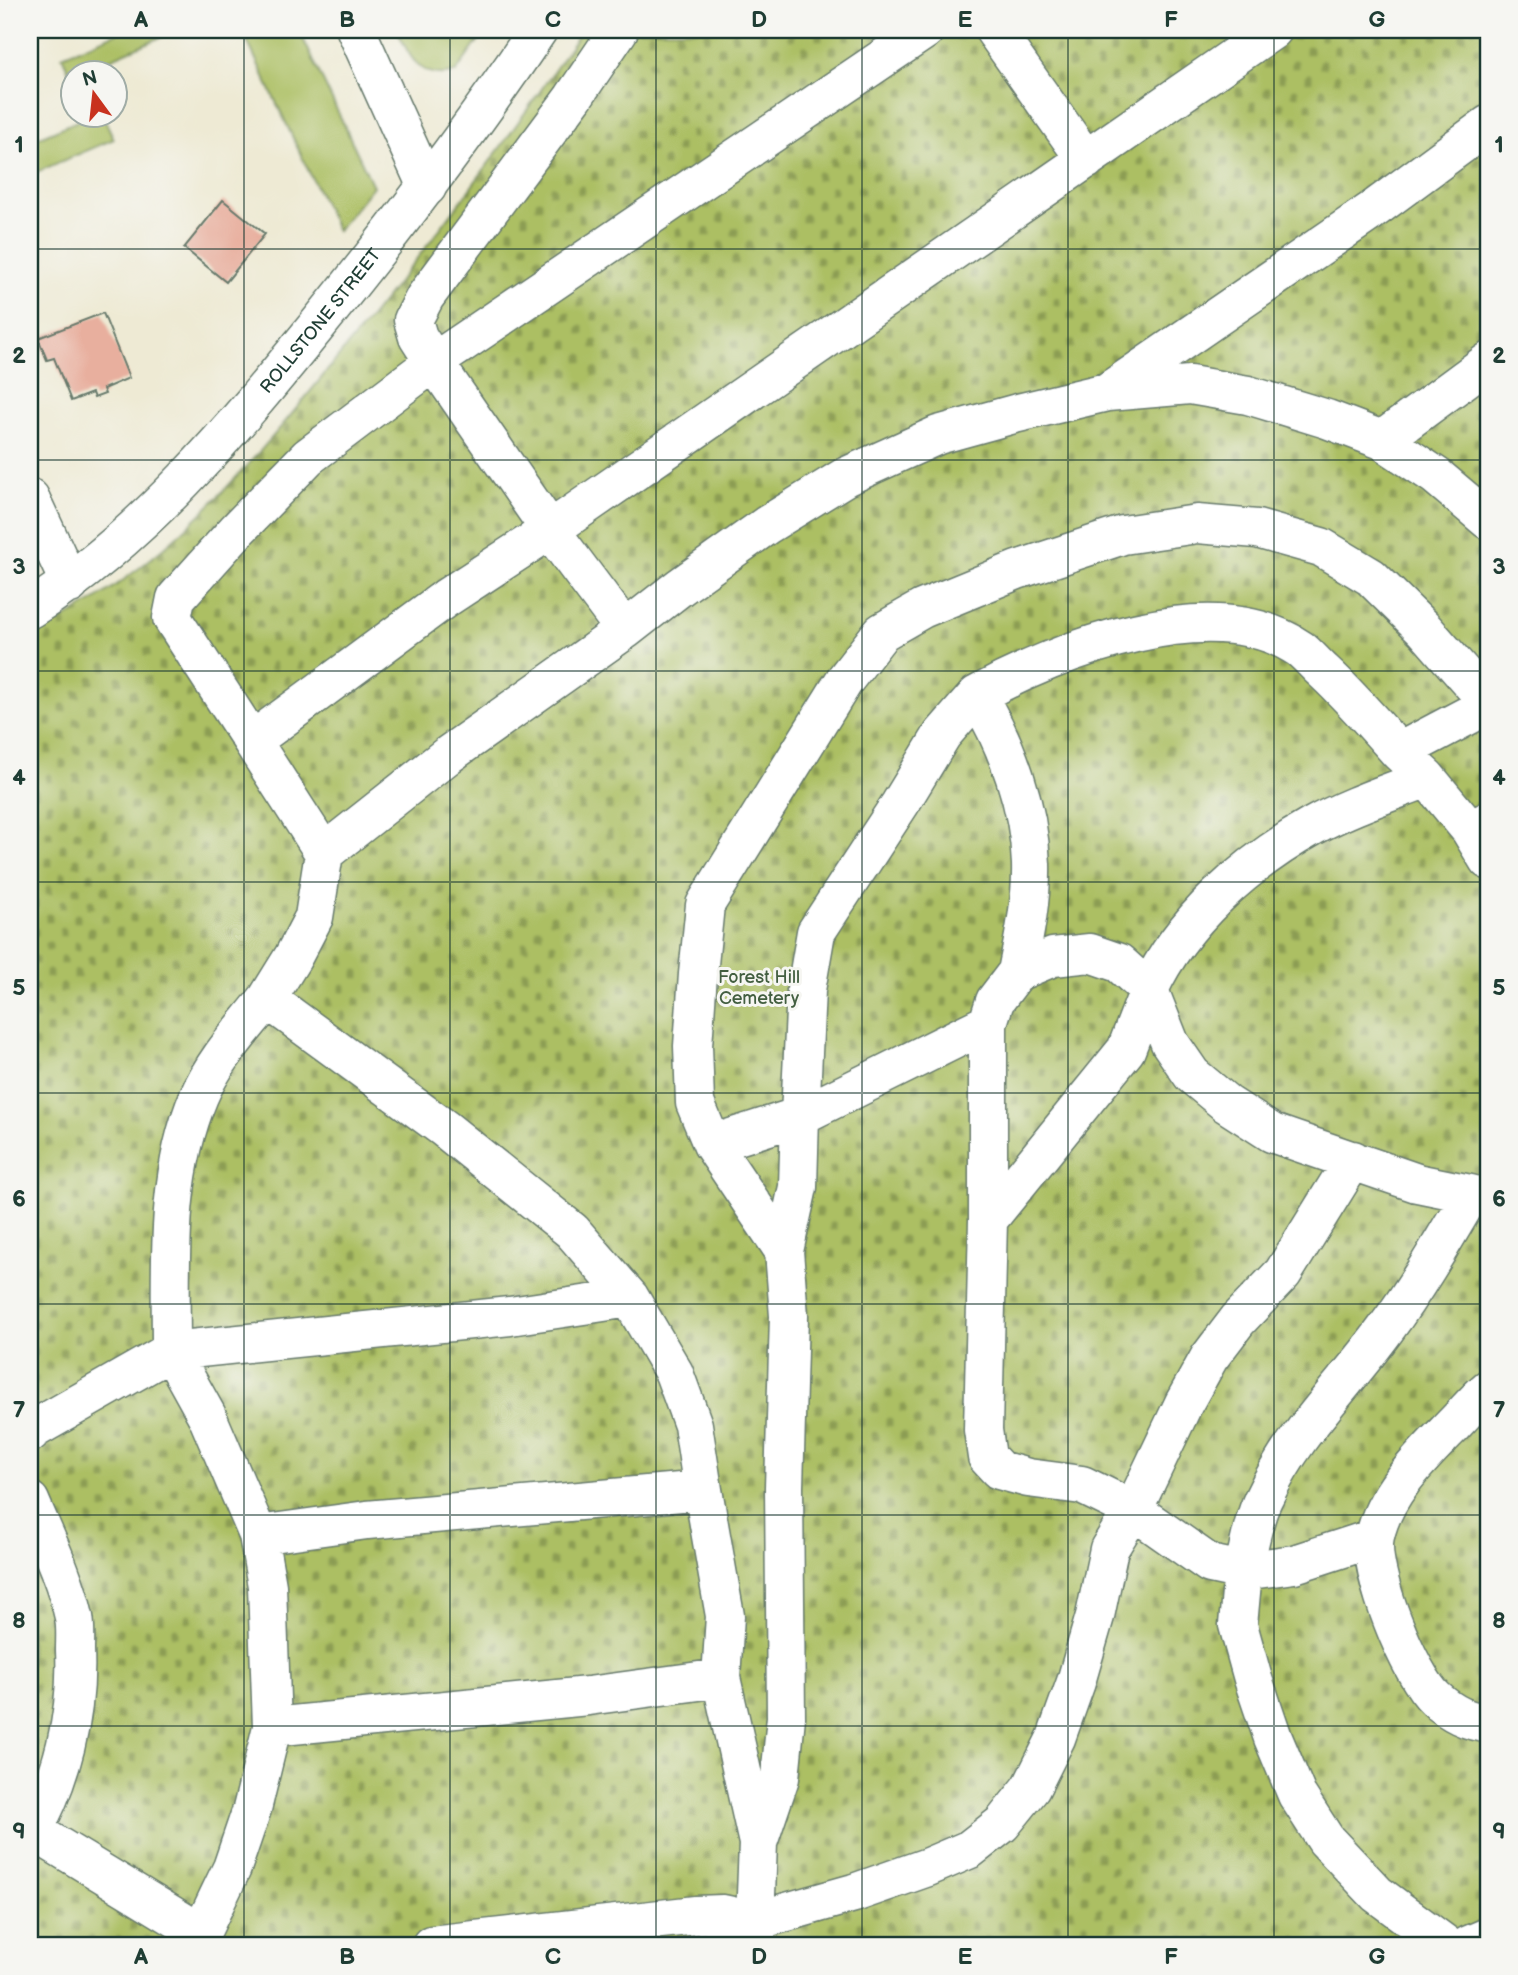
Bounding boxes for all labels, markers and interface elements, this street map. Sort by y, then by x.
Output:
text: A [133,6,149,34]
text: B [339,6,355,34]
text: C [545,6,561,34]
text: D [751,6,767,34]
text: E [958,6,973,34]
text: F [1164,6,1178,34]
text: G [1369,6,1386,34]
north arrow [60,60,130,130]
text: N [80,66,100,92]
text: 1 [14,131,24,159]
text: 1 [1494,131,1504,159]
street label: ROLLSTONE STREET [256,244,385,397]
text: 2 [12,342,26,370]
text: 2 [1492,342,1506,370]
text: 3 [12,553,26,581]
text: 3 [1492,553,1506,581]
text: 4 [12,764,26,792]
text: 4 [1492,764,1506,792]
park label: Forest Hill Cemetery [718,967,800,1009]
text: 5 [12,974,26,1002]
text: 5 [1492,974,1506,1002]
text: 6 [12,1185,26,1213]
text: 6 [1492,1185,1506,1213]
text: 7 [13,1396,26,1424]
text: 7 [1493,1396,1506,1424]
text: 8 [12,1607,26,1635]
text: 8 [1492,1607,1506,1635]
text: 9 [12,1818,26,1846]
text: 9 [1492,1818,1506,1846]
text: A [133,1943,149,1971]
text: B [339,1943,355,1971]
text: C [545,1943,561,1971]
text: D [751,1943,767,1971]
text: E [958,1943,973,1971]
text: F [1164,1943,1178,1971]
text: G [1369,1943,1386,1971]

